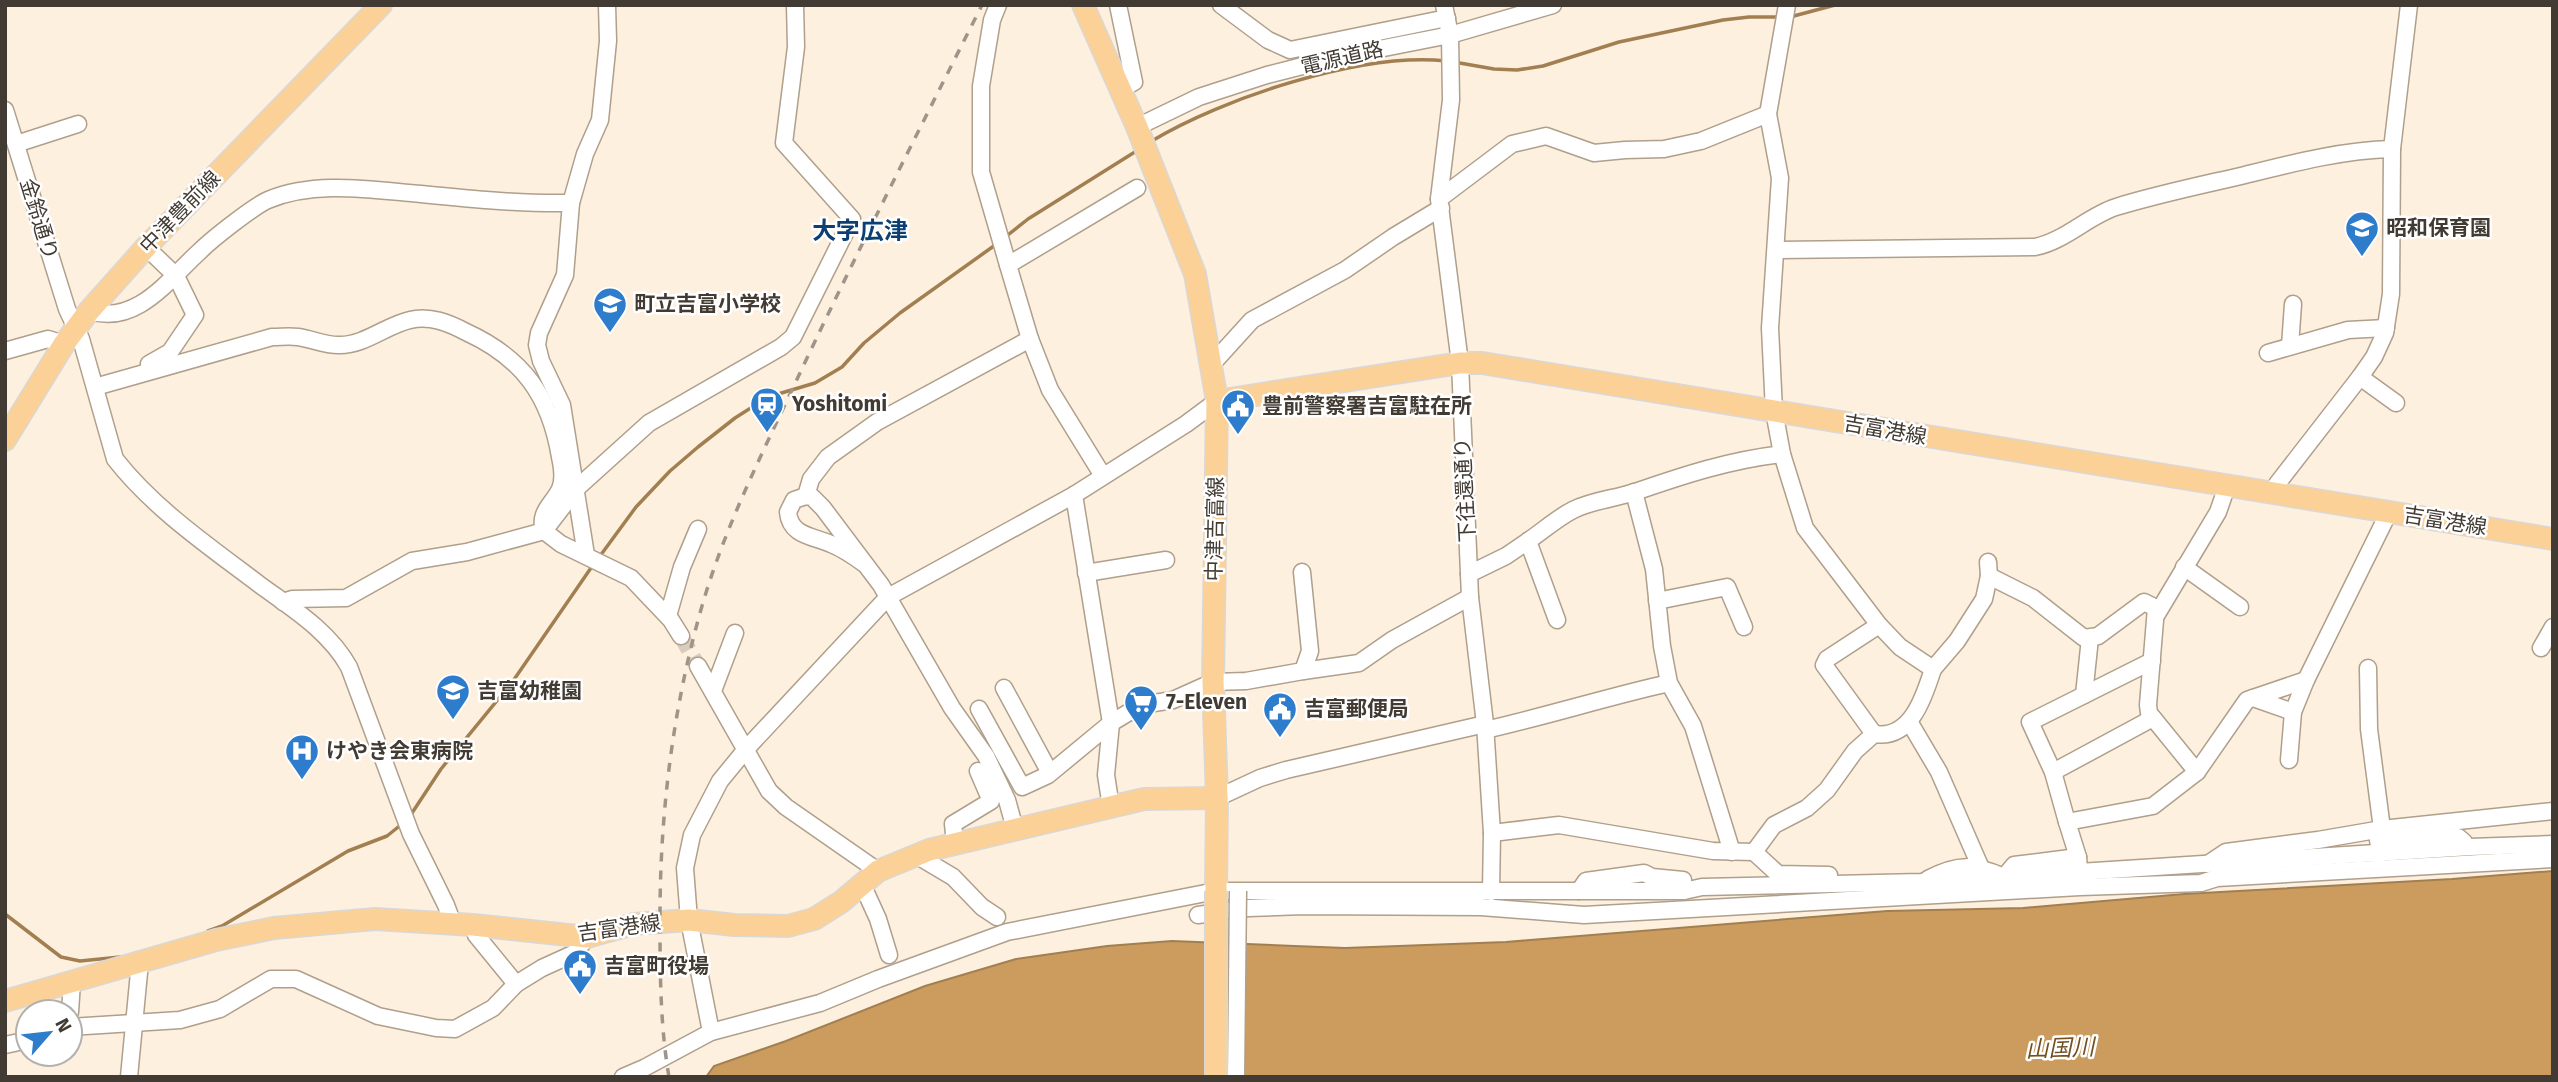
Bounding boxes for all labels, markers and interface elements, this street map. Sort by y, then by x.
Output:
street label: 電源道路 [1298,36,1386,80]
street label: 中津豊前線 [134,165,226,259]
street label: 金鈴通り [14,175,64,263]
school or university icon: 昭和保育園 [2343,209,2381,258]
place label: 昭和保育園 [2386,215,2491,241]
district label: 大字広津 [812,217,908,245]
school or university icon: 町立吉富小学校 [591,285,629,334]
place label: 町立吉富小学校 [634,291,781,317]
station icon: Yoshitomi [748,385,786,434]
public building icon: 豊前警察署吉富駐在所 [1219,387,1257,436]
place label: Yoshitomi [791,391,887,417]
place label: 豊前警察署吉富駐在所 [1262,393,1472,419]
street label: 吉富港線 [1841,410,1929,450]
street label: 下往還通り [1449,437,1481,543]
street label: 中津吉富線 [1201,476,1229,582]
street label: 吉富港線 [2401,502,2489,540]
school or university icon: 吉富幼稚園 [434,672,472,721]
place label: 吉富幼稚園 [477,678,582,704]
supermarket icon: 7-Eleven [1122,683,1160,732]
place label: 7-Eleven [1166,689,1247,715]
public building icon: 吉富郵便局 [1261,690,1299,739]
place label: 吉富郵便局 [1304,696,1409,722]
hospital icon: けやき会東病院 [283,732,321,781]
place label: けやき会東病院 [326,738,473,764]
street label: 吉富港線 [576,909,662,947]
public building icon: 吉富町役場 [561,947,599,996]
place label: 吉富町役場 [604,953,709,979]
north arrow [14,998,84,1068]
text: N [50,1014,77,1036]
water label: 山国川 [2025,1033,2098,1063]

